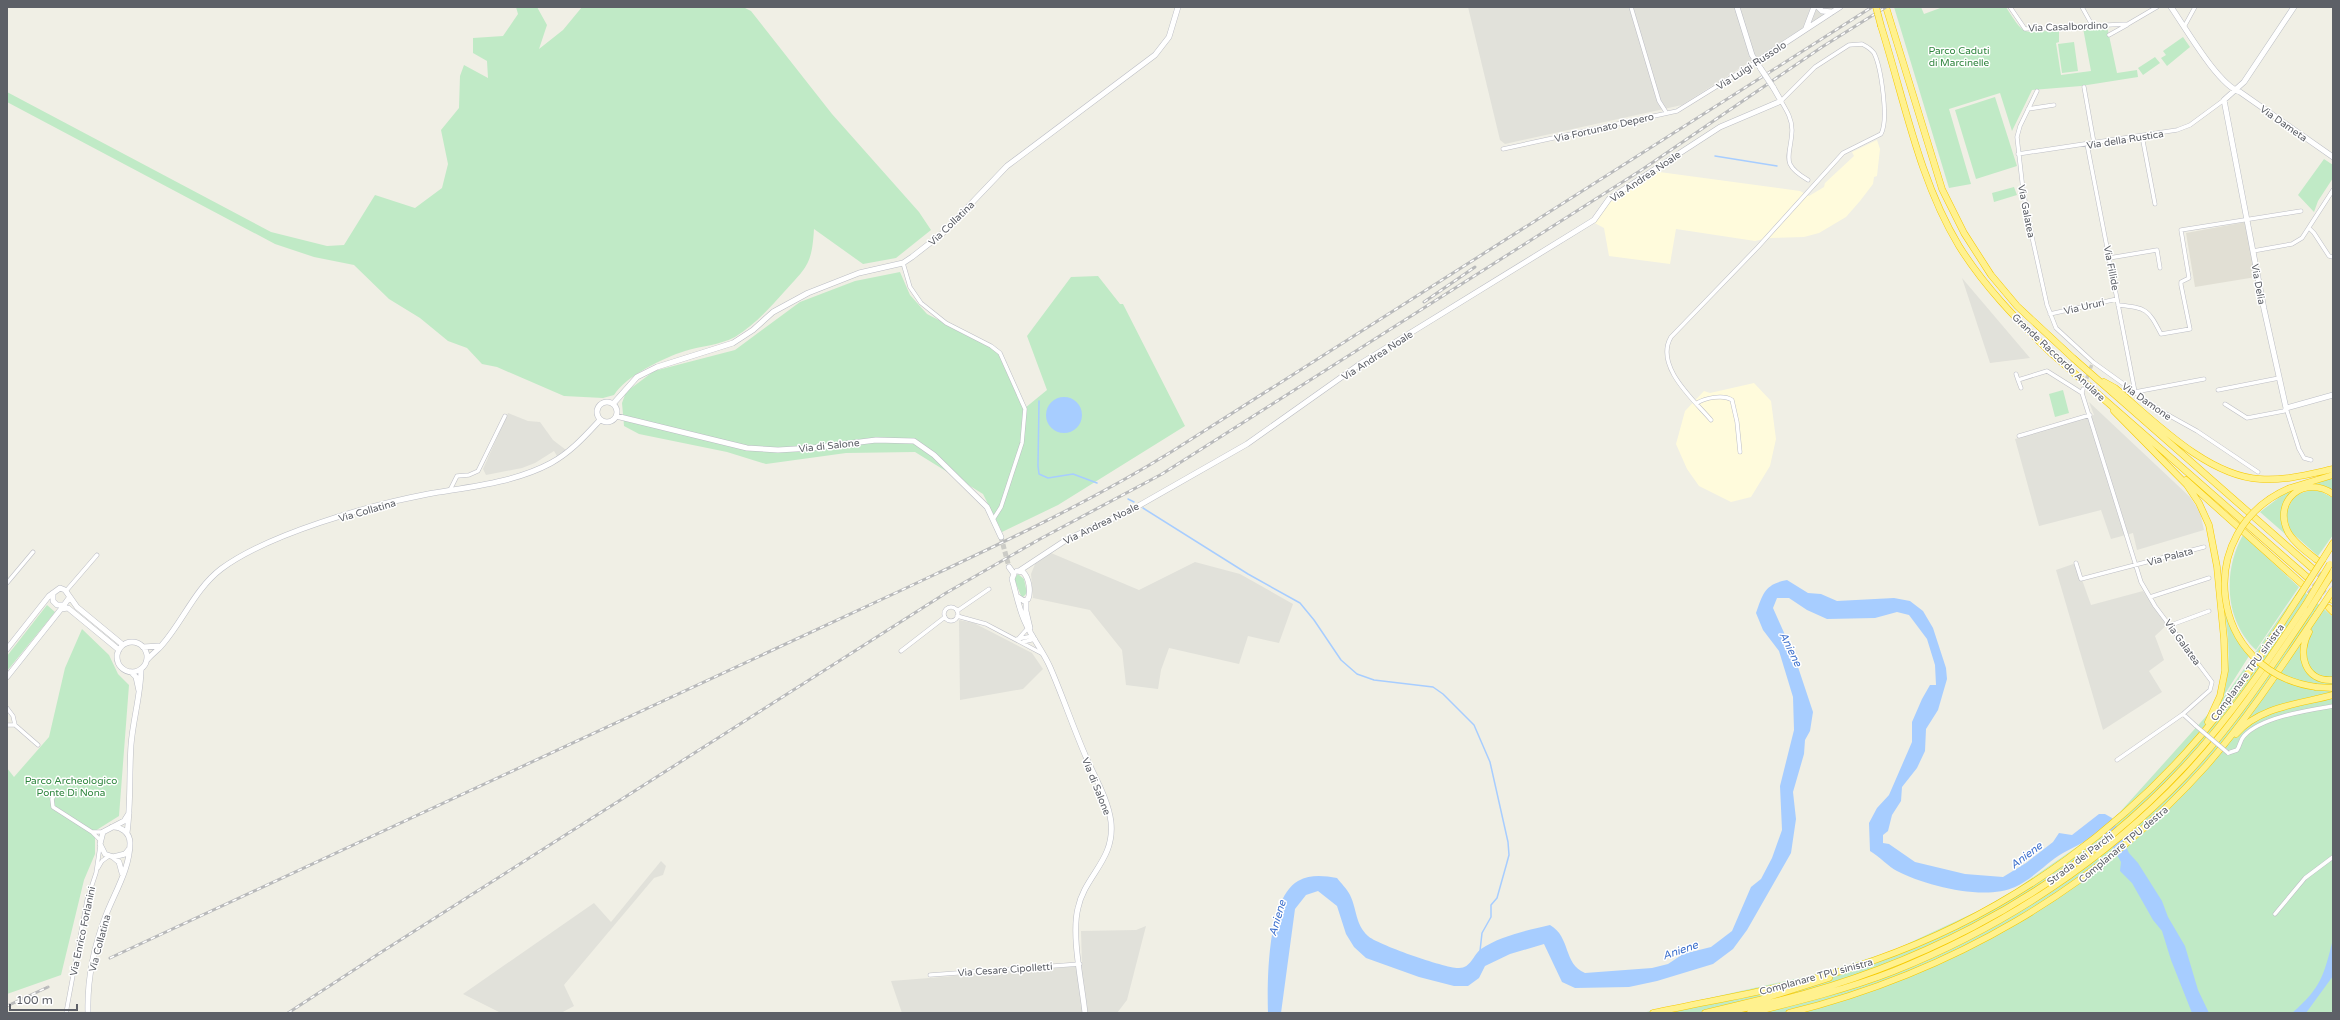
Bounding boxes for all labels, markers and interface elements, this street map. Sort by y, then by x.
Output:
street label: Via Casalbordino [2028,20,2108,34]
street label: Via Luigi Russolo [1714,39,1789,93]
park label: Parco Caduti di Marcinelle [1928,45,1990,69]
street label: Via Dameta [2258,103,2309,144]
street label: Via Fortunato Depero [1553,111,1655,145]
street label: Via della Rustica [2086,128,2165,152]
street label: Via Andrea Noale [1608,149,1683,205]
street label: Via Galatea [2015,184,2037,239]
street label: Via Collatina [926,199,977,249]
street label: Via Fillide [2101,245,2121,292]
street label: Via Delia [2249,263,2267,305]
street label: Via Ururi [2063,296,2106,317]
street label: Grande Raccordo Anulare [2009,311,2108,404]
street label: Via Andrea Noale [1340,328,1416,383]
street label: Via Damone [2119,380,2174,423]
street label: Via di Salone [798,437,860,455]
street label: Via Collatina [337,497,397,525]
street label: Via Andrea Noale [1062,500,1142,547]
street label: Via Palata [2146,545,2195,569]
street label: Via Galatea [2162,617,2203,668]
street label: Complanare TPU sinistra [2209,622,2287,723]
water label: Aniene [1777,630,1805,669]
street label: Via di Salone [1079,756,1113,817]
park label: Parco Archeologico Ponte Di Nona [25,775,117,799]
street label: Complanare TPU destra [2076,804,2171,886]
street label: Strada dei Parchi [2045,830,2116,888]
water label: Aniene [2008,839,2045,872]
street label: Via Enrico Forlanini [68,885,98,977]
water label: Aniene [1266,898,1289,938]
street label: Via Collatina [87,913,113,973]
water label: Aniene [1661,938,1700,963]
street label: Complanare TPU sinistra [1758,956,1874,998]
street label: Via Cesare Cipolletti [957,961,1053,979]
scale bar [10,986,77,1012]
text: 100 m [16,993,53,1007]

